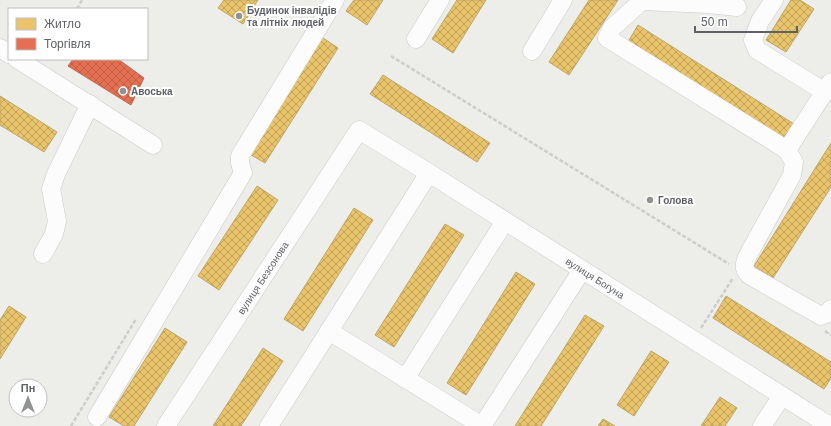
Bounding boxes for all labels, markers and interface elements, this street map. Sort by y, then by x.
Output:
place label: Будинок інвалідів та літніх людей [247,5,337,28]
legend [8,8,148,60]
scale bar [695,8,797,34]
marker: Будинок інвалідів та літніх людей [234,11,244,21]
text: 50 m [701,15,728,29]
text: Житло [44,17,81,31]
text: Торгівля [44,37,90,51]
marker: Авоська [118,86,128,96]
place label: Авоська [131,86,173,97]
marker: Голова [645,195,655,205]
place label: Голова [658,195,693,206]
street label: вулиця Безсонова [235,239,291,316]
street label: вулиця Богуна [564,255,627,301]
north arrow [8,378,48,418]
text: Пн [21,382,35,394]

